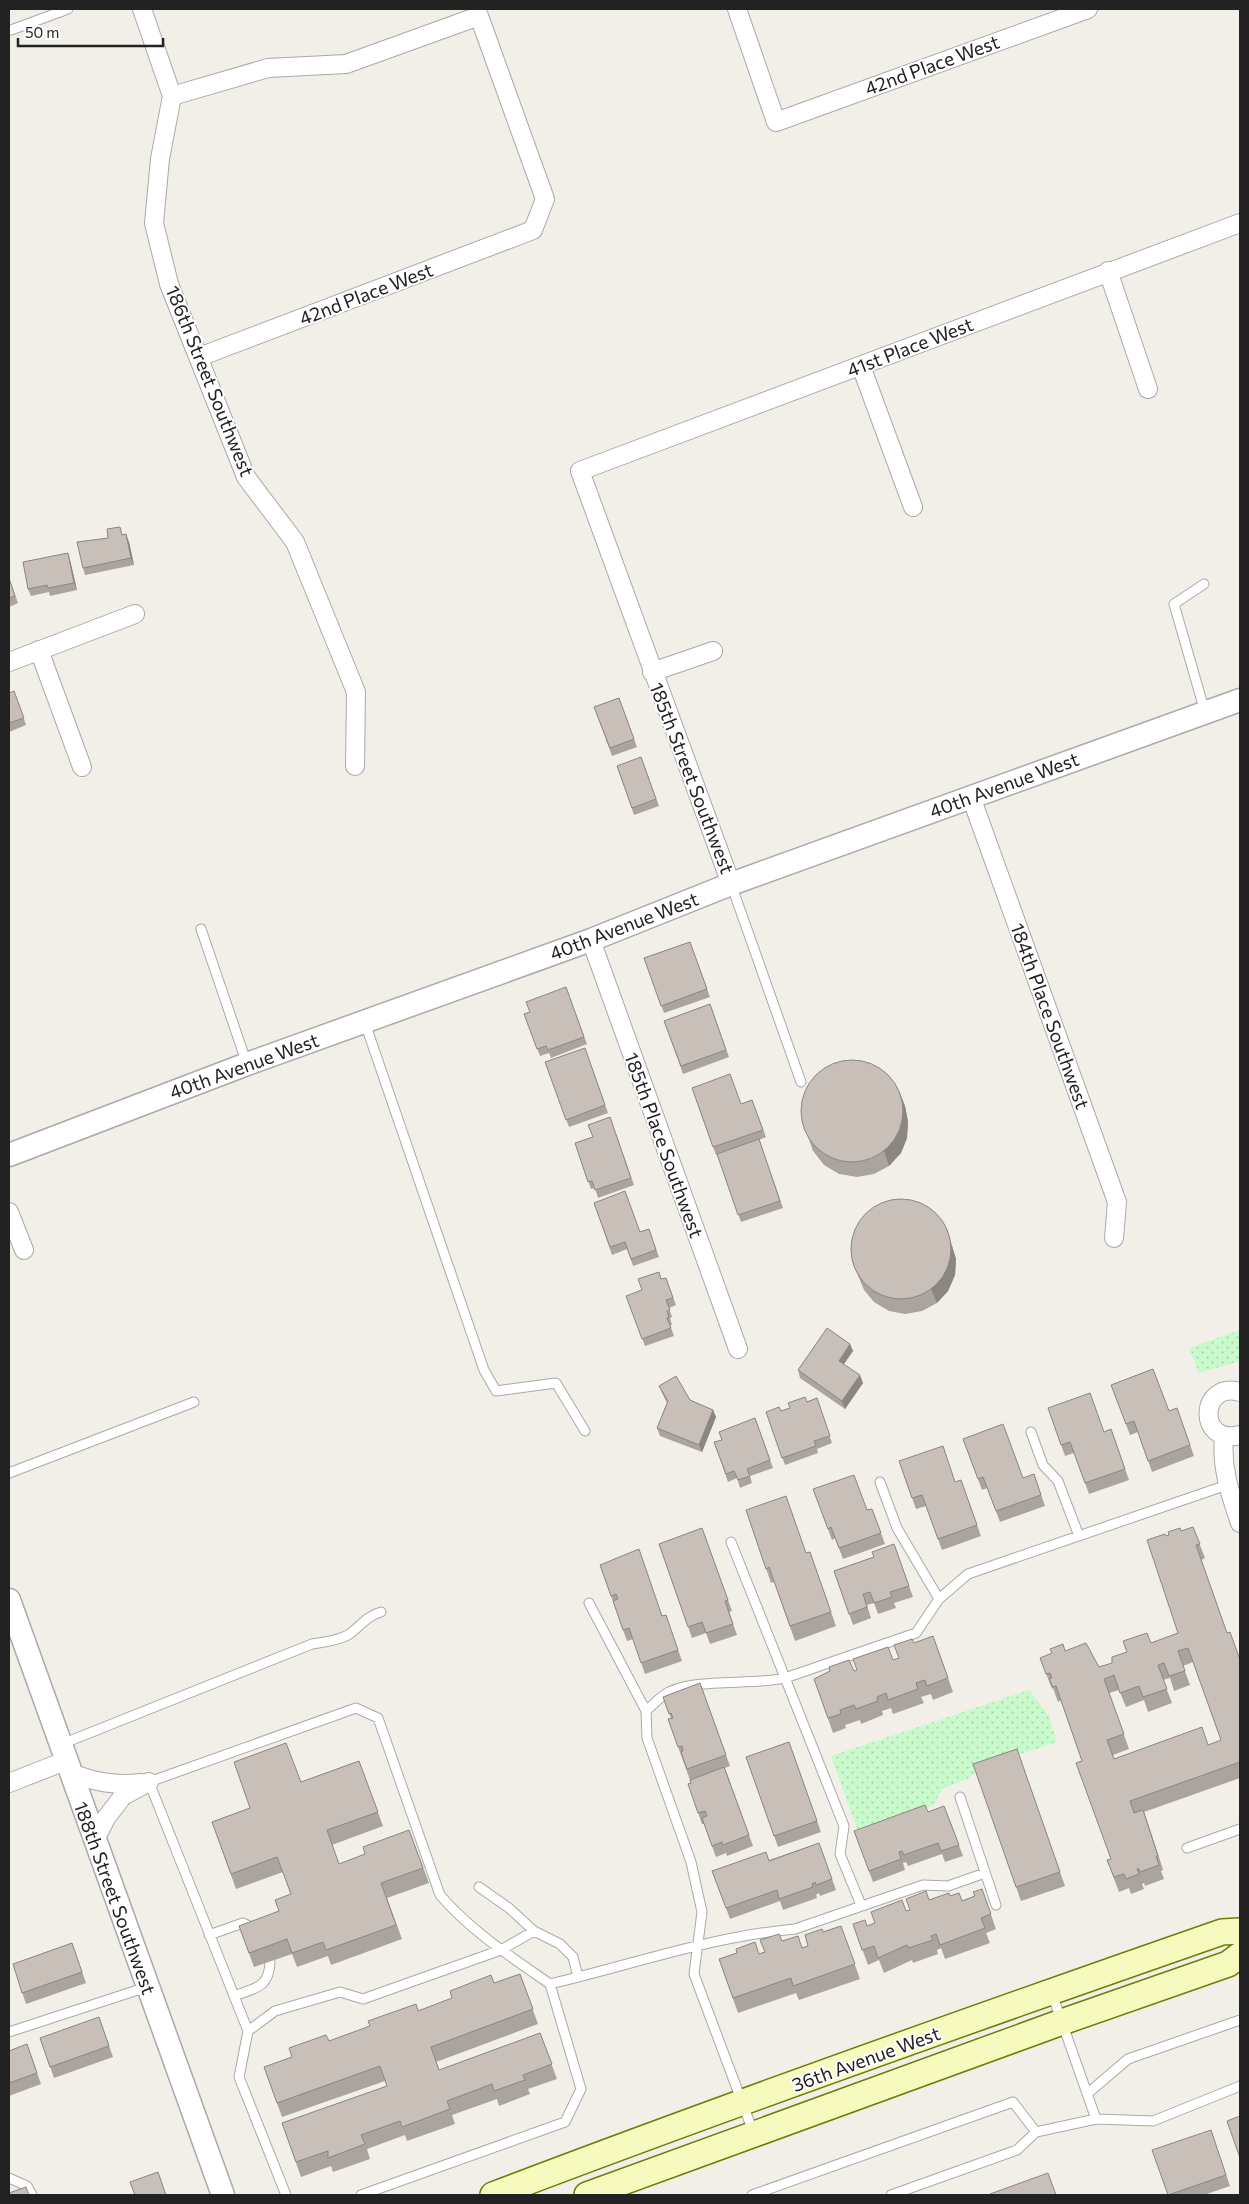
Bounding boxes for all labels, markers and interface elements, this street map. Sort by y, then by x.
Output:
scale bar [18,15,162,47]
text: 50 m [25,23,59,41]
street label: 42nd Place West [861,29,1002,100]
street label: 42nd Place West [296,257,436,330]
street label: 186th Street Southwest [162,282,259,480]
street label: 41st Place West [844,312,976,381]
street label: 185th Street Southwest [645,679,740,877]
street label: 40th Avenue West [926,747,1082,822]
street label: 40th Avenue West [546,886,702,964]
street label: 184th Place Southwest [1006,920,1095,1112]
street label: 40th Avenue West [166,1028,322,1103]
street label: 185th Place Southwest [620,1049,709,1241]
street label: 188th Street Southwest [70,1798,161,1998]
street label: 36th Avenue West [789,2021,943,2096]

